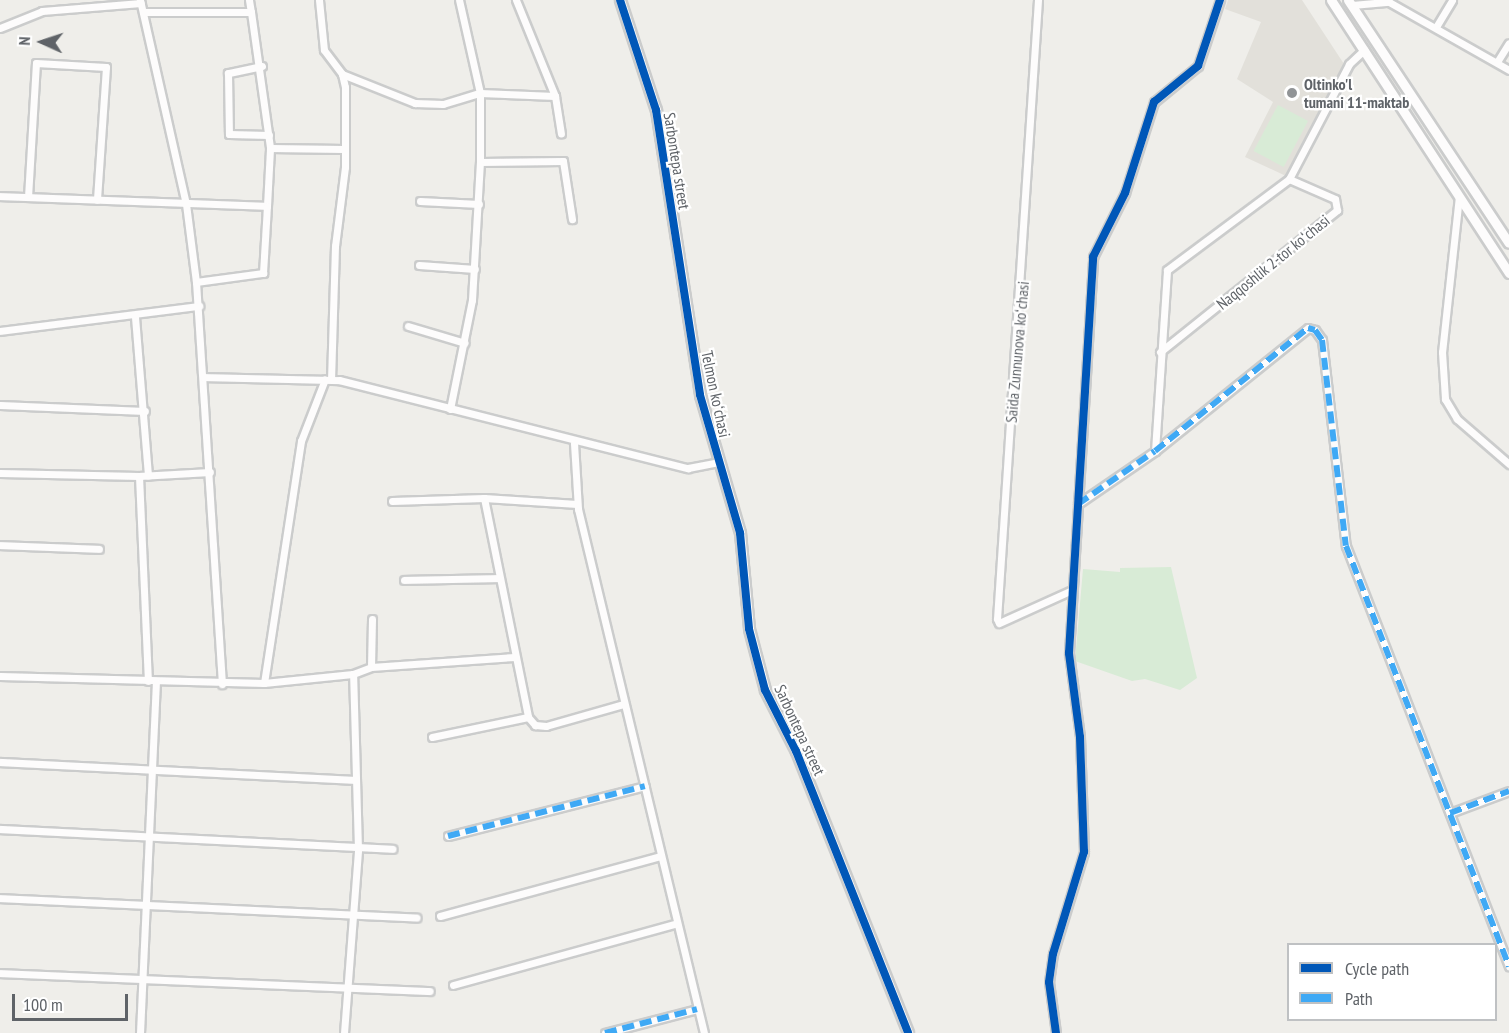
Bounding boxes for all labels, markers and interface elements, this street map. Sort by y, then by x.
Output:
north arrow [12,12,72,72]
text: N [14,36,34,46]
place label: Oltinko'l tumani 11-maktab [1304,74,1409,112]
marker: Oltinko'l tumani 11-maktab [1285,86,1299,100]
street label: Sarbontepa street [660,111,694,211]
street label: Naqqoshlik 2-tor koʻchasi [1212,210,1334,314]
street label: Saida Zunnunova koʻchasi [1001,280,1033,424]
street label: Telmon koʻchasi [697,349,735,439]
street label: Sarbontepa street [771,682,829,778]
legend [1287,943,1497,1021]
text: Cycle path [1345,957,1409,980]
scale bar [15,982,130,1020]
text: Path [1345,987,1373,1010]
text: 100 m [23,993,63,1016]

